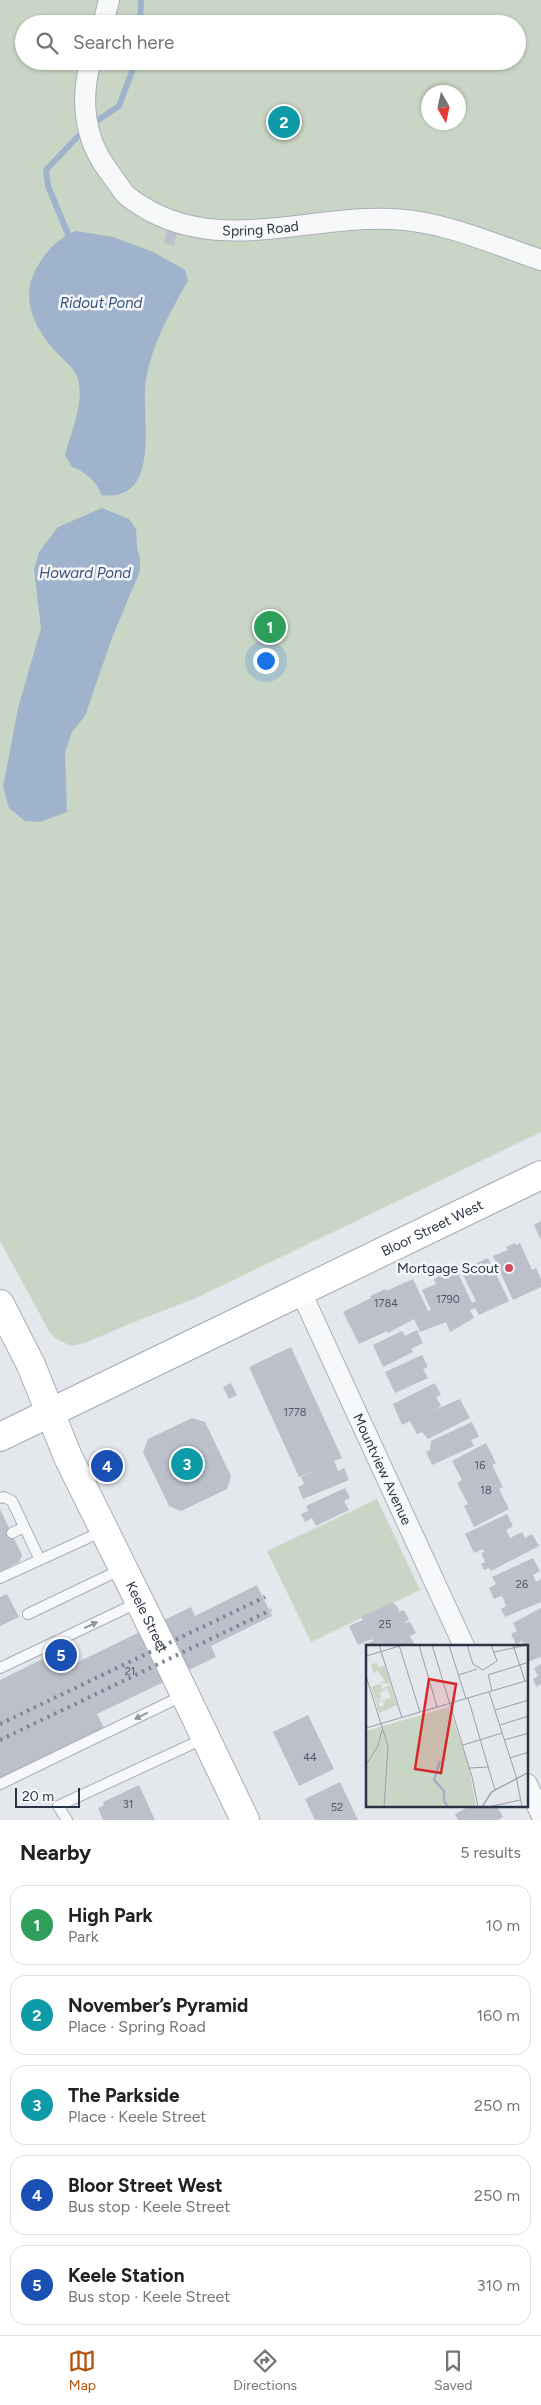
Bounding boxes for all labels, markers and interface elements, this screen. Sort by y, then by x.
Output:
search box [15,15,526,70]
icon: search [33,29,61,57]
text: Search here [73,31,175,54]
north arrow [421,85,466,130]
pin: 2 [268,103,300,141]
street label: Spring Road [222,217,300,239]
water label: Ridout Pond [60,294,143,312]
water label: Howard Pond [39,564,131,582]
pin: 1 [254,608,286,646]
your location [253,648,279,674]
street label: Bloor Street West [378,1196,486,1260]
place label: Mortgage Scout [397,1260,499,1277]
marker: Mortgage Scout [503,1262,515,1274]
house number: 1790 [436,1293,460,1306]
house number: 1784 [374,1297,398,1310]
house number: 1778 [283,1406,307,1419]
street label: Mountview Avenue [350,1411,416,1528]
pin: 3 [171,1445,203,1483]
pin: 4 [91,1447,123,1485]
house number: 16 [475,1459,485,1472]
house number: 18 [480,1484,492,1497]
house number: 26 [516,1578,528,1591]
street label: Keele Street [122,1579,172,1655]
house number: 25 [379,1618,391,1631]
one-way arrow [84,1620,99,1629]
pin: 5 [45,1636,77,1674]
inset map [366,1645,528,1808]
house number: 21 [125,1665,135,1678]
one-way arrow [134,1712,148,1720]
house number: 44 [303,1751,317,1764]
scale bar [15,1785,80,1808]
text: 20 m [22,1788,54,1805]
house number: 31 [123,1798,133,1811]
house number: 52 [331,1801,343,1814]
text: Nearby [20,1840,91,1865]
text: 5 results [460,1843,521,1862]
text: High Park [68,1904,153,1927]
text: 1 [34,1916,40,1935]
text: 10 m [486,1916,520,1935]
text: Park [68,1927,98,1946]
text: November’s Pyramid [68,1994,248,2017]
text: 2 [32,2006,42,2025]
text: 160 m [477,2006,520,2025]
text: Place · Spring Road [68,2017,206,2036]
text: The Parkside [68,2084,179,2107]
text: 3 [33,2096,41,2115]
text: 250 m [474,2096,520,2115]
text: Place · Keele Street [68,2107,206,2126]
text: Bloor Street West [68,2174,223,2197]
text: 4 [32,2186,42,2205]
text: 250 m [474,2186,520,2205]
text: Bus stop · Keele Street [68,2197,230,2216]
text: Keele Station [68,2264,184,2287]
text: 5 [32,2276,42,2295]
text: 310 m [477,2276,520,2295]
text: Bus stop · Keele Street [68,2287,230,2306]
tab: Map [68,2347,96,2394]
tab: Directions [233,2347,297,2394]
tab: Saved [434,2347,473,2394]

